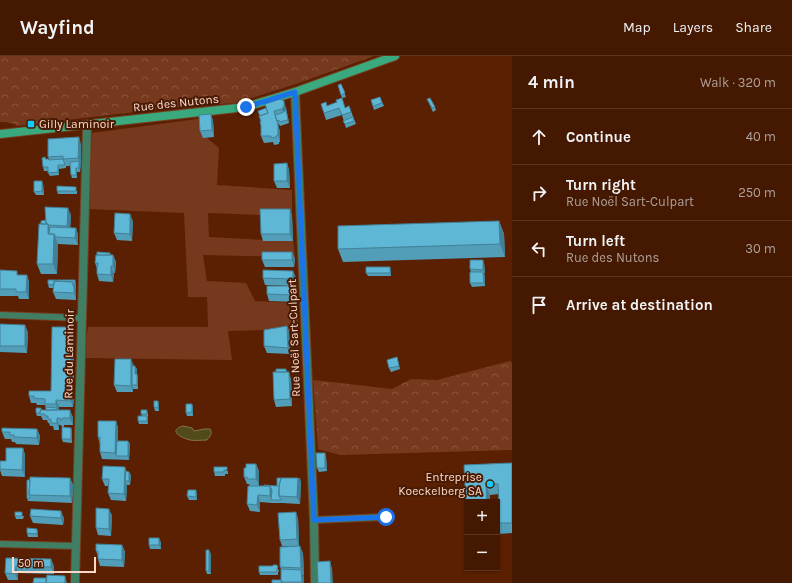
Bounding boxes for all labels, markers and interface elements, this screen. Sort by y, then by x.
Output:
text: Wayfind [20,17,95,39]
text: Map [623,19,651,36]
text: Layers [673,19,713,36]
text: Share [735,19,772,36]
text: 4 min [528,72,575,92]
text: Walk · 320 m [700,75,776,90]
street label: Rue des Nutons [132,92,220,114]
route end [237,98,255,116]
place label: Gilly Laminoir [39,117,115,131]
marker: Gilly Laminoir [26,119,36,129]
icon: ahead [528,126,550,148]
text: Continue [566,128,631,146]
text: 40 m [746,129,776,144]
text: Turn right [566,176,636,194]
icon: right [528,182,550,204]
text: 250 m [738,185,776,200]
text: Rue Noël Sart-Culpart [566,194,694,209]
text: Turn left [566,232,625,250]
icon: left [528,238,550,260]
text: 30 m [745,241,776,256]
text: Rue des Nutons [566,250,659,265]
street label: Rue Noël Sart-Culpart [285,278,303,397]
icon: arrive [528,294,550,316]
text: Arrive at destination [566,296,713,314]
street label: Rue du Laminoir [61,308,77,399]
place label: Entreprise Koeckelberg SA [398,470,482,498]
marker: Entreprise Koeckelberg SA [485,479,495,489]
map controls [464,499,500,571]
button: + [464,499,500,535]
route start [377,508,395,526]
button: − [464,535,500,571]
scale bar [12,555,96,574]
text: 50 m [18,557,44,570]

